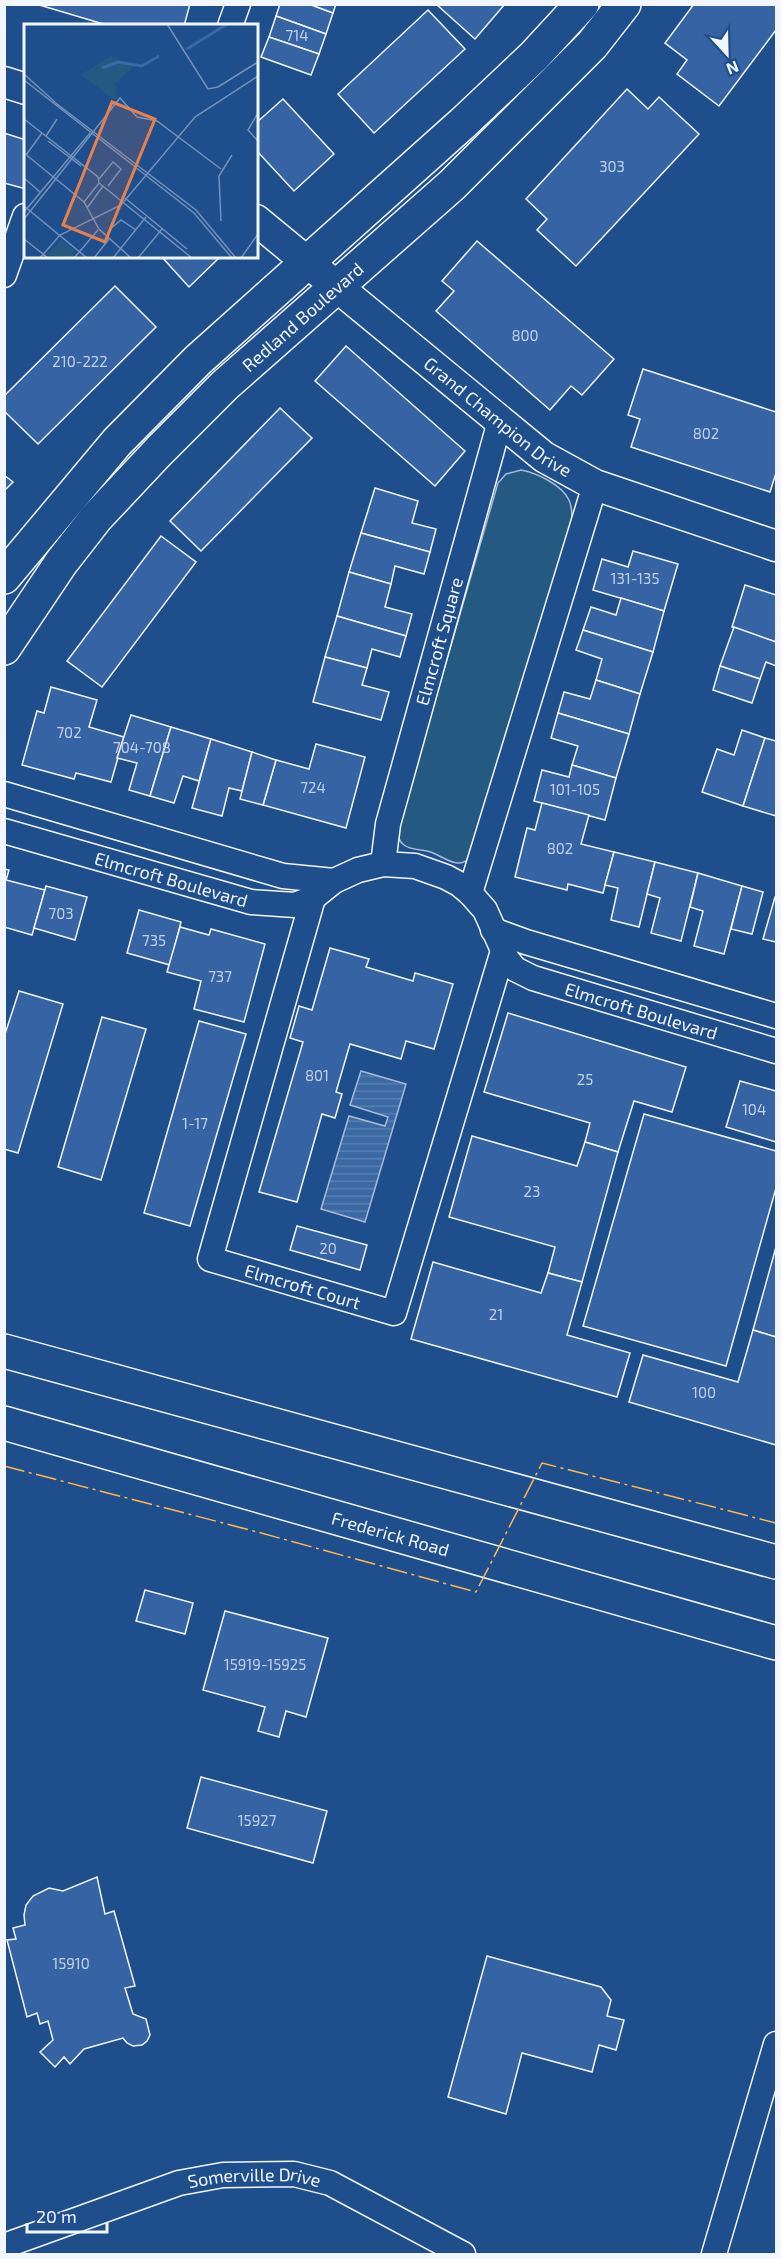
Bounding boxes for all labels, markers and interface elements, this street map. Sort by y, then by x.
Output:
inset map [24,24,258,258]
north arrow [697,24,757,84]
house number: 714 [286,26,308,44]
text: N [724,57,742,79]
house number: 303 [599,157,625,175]
street label: Redland Boulevard [237,257,368,376]
house number: 800 [511,326,539,344]
house number: 210-222 [52,352,108,370]
street label: Grand Champion Drive [420,352,576,481]
house number: 802 [693,424,719,442]
house number: 131-135 [611,569,659,587]
street label: Elmcroft Square [411,575,467,708]
house number: 702 [56,723,82,741]
house number: 704-708 [113,738,171,756]
house number: 724 [300,778,326,796]
house number: 101-105 [550,780,600,798]
house number: 802 [547,839,573,857]
street label: Elmcroft Boulevard [92,847,250,912]
house number: 703 [48,904,74,922]
house number: 735 [142,931,166,949]
house number: 737 [208,967,232,985]
street label: Elmcroft Boulevard [562,977,720,1044]
house number: 801 [305,1066,329,1084]
house number: 25 [577,1070,593,1088]
house number: 104 [742,1100,766,1118]
house number: 1-17 [182,1114,208,1132]
house number: 23 [524,1182,540,1200]
house number: 20 [319,1239,337,1257]
street label: Elmcroft Court [242,1259,363,1314]
house number: 21 [489,1305,503,1323]
house number: 100 [692,1383,716,1401]
street label: Frederick Road [329,1506,452,1561]
house number: 15919-15925 [224,1655,306,1673]
house number: 15927 [238,1811,277,1829]
house number: 15910 [52,1954,90,1972]
street label: Somerville Drive [186,2162,323,2192]
scale bar [27,2196,106,2234]
text: 20 m [36,2205,77,2227]

